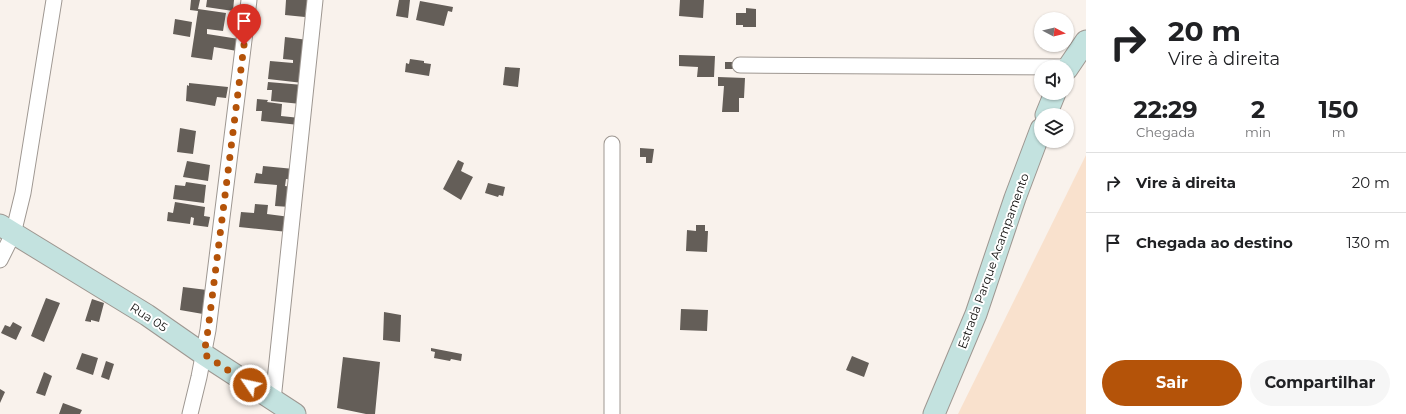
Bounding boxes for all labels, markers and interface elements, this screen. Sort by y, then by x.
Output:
pin [227,4,261,45]
icon: arrive [233,10,255,32]
north arrow [1034,12,1074,52]
map controls [1034,12,1074,148]
text: 20 m [1168,14,1241,48]
icon: right [1102,16,1154,68]
text: Vire à direita [1168,48,1280,70]
button: sound [1034,60,1074,100]
text: 22:29 [1133,95,1198,124]
text: 2 [1251,95,1265,124]
text: 150 [1319,95,1359,124]
button: layers [1034,108,1074,148]
text: Chegada [1136,124,1195,140]
text: min [1245,124,1271,140]
text: m [1332,124,1345,140]
street label: Estrada Parque Acampamento [954,171,1032,351]
icon: right [1102,172,1124,194]
text: Vire à direita [1136,173,1236,192]
text: 20 m [1352,173,1390,192]
icon: arrive [1102,232,1124,254]
text: Chegada ao destino [1136,233,1293,252]
text: 130 m [1346,233,1390,252]
street label: Rua 05 [127,299,171,335]
button: Sair [1102,360,1242,406]
button: Compartilhar [1250,360,1390,406]
position arrow [229,364,271,406]

